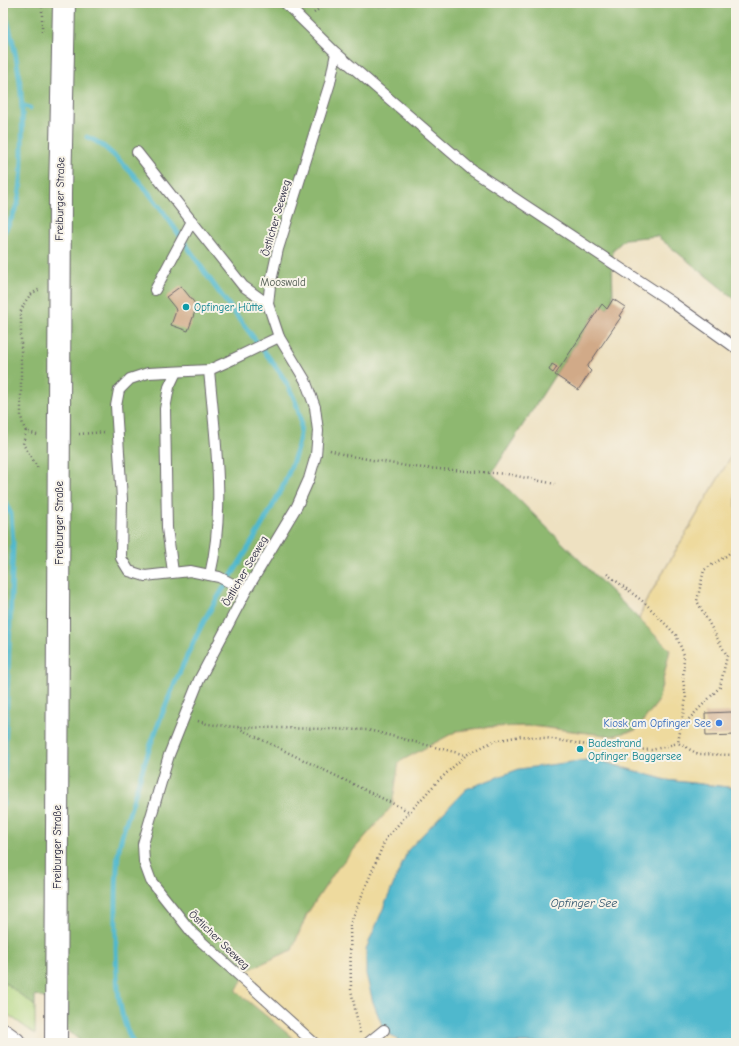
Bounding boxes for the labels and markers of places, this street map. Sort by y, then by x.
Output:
place label: Opfinger Hütte [194,301,263,314]
marker: Opfinger Hütte [181,302,191,312]
place label: Kiosk am Opfinger See [604,717,711,730]
marker: Kiosk am Opfinger See [714,718,724,728]
place label: Badestrand Opfinger Baggersee [588,737,682,763]
marker: Badestrand Opfinger Baggersee [575,744,585,754]

